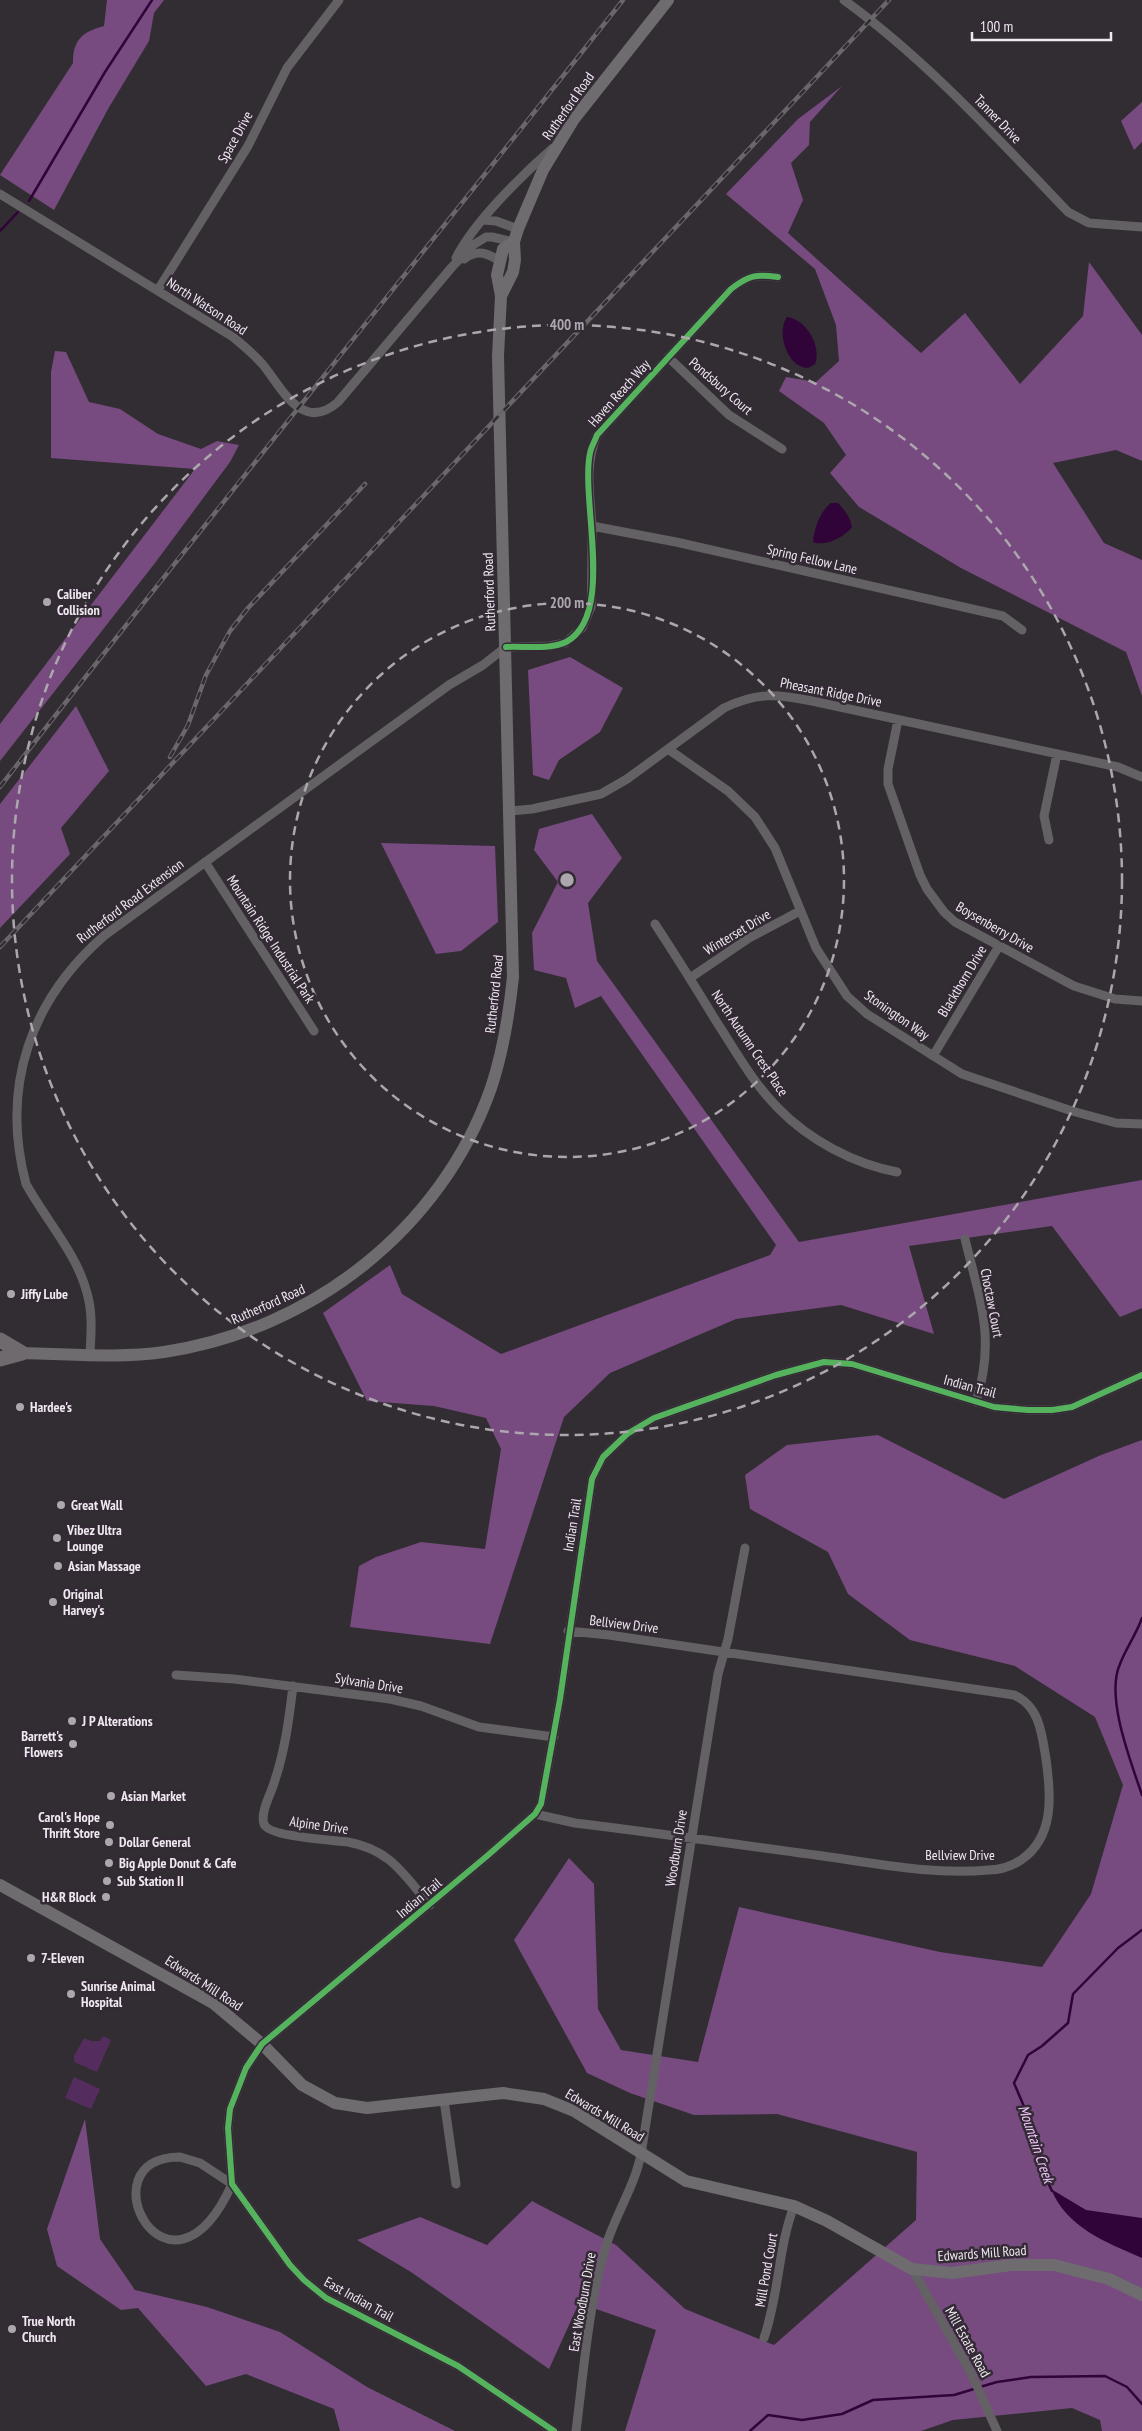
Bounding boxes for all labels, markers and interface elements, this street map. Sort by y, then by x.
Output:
scale bar [972,10,1111,42]
text: 100 m [980,17,1013,36]
street label: Rutherford Road [538,69,598,143]
street label: Tanner Drive [970,91,1026,147]
street label: Space Drive [213,108,257,166]
street label: North Watson Road [163,273,251,339]
text: 400 m [550,315,584,334]
street label: Pondsbury Court [685,353,757,419]
street label: Haven Reach Way [584,355,655,430]
street label: Spring Fellow Lane [765,540,859,578]
street label: Rutherford Road [479,552,499,632]
place label: Caliber Collision [57,585,100,619]
text: 200 m [550,593,584,612]
marker: Caliber Collision [41,596,53,608]
street label: Pheasant Ridge Drive [779,673,884,711]
street label: Rutherford Road Extension [73,855,187,947]
centre of rings [558,871,576,889]
street label: Mountain Ridge Industrial Park [223,872,319,1007]
street label: Boysenberry Drive [953,897,1037,957]
street label: Winterset Drive [700,905,774,959]
street label: Blackthorn Drive [934,942,991,1020]
street label: Rutherford Road [481,954,507,1034]
street label: North Autumn Crest Place [708,986,792,1100]
street label: Stonington Way [861,986,934,1044]
street label: Choctaw Court [976,1267,1008,1339]
street label: Rutherford Road [228,1280,308,1328]
place label: Jiffy Lube [20,1285,68,1303]
marker: Jiffy Lube [5,1288,17,1300]
street label: Indian Trail [942,1370,999,1402]
place label: Hardee's [30,1398,72,1416]
marker: Hardee's [14,1401,26,1413]
place label: Great Wall [71,1496,123,1514]
street label: Indian Trail [559,1496,585,1553]
marker: Great Wall [55,1499,67,1511]
place label: Vibez Ultra Lounge [66,1521,122,1555]
marker: Vibez Ultra Lounge [51,1532,63,1544]
place label: Asian Massage [67,1557,141,1575]
marker: Asian Massage [52,1560,64,1572]
place label: Original Harvey's [63,1585,104,1619]
marker: Original Harvey's [47,1596,59,1608]
street label: Bellview Drive [588,1611,660,1637]
street label: Sylvania Drive [334,1669,405,1697]
place label: J P Alterations [81,1712,153,1730]
marker: J P Alterations [66,1715,78,1727]
place label: Barrett's Flowers [21,1727,63,1761]
marker: Barrett's Flowers [67,1738,79,1750]
place label: Asian Market [120,1787,186,1805]
marker: Asian Market [105,1790,117,1802]
place label: Carol's Hope Thrift Store [38,1808,100,1842]
street label: Woodburn Drive [661,1808,691,1888]
street label: Alpine Drive [288,1812,350,1838]
marker: Carol's Hope Thrift Store [104,1819,116,1831]
place label: Dollar General [119,1833,191,1851]
marker: Dollar General [103,1836,115,1848]
street label: Bellview Drive [925,1846,995,1864]
place label: Big Apple Donut & Cafe [119,1854,237,1872]
marker: Big Apple Donut & Cafe [103,1857,115,1869]
place label: Sub Station II [117,1872,184,1890]
street label: Indian Trail [393,1873,446,1922]
marker: Sub Station II [101,1875,113,1887]
place label: H&R Block [42,1888,96,1906]
marker: H&R Block [100,1891,112,1903]
place label: 7-Eleven [41,1949,84,1967]
street label: Edwards Mill Road [162,1951,246,2015]
marker: 7-Eleven [25,1952,37,1964]
place label: Sunrise Animal Hospital [81,1977,156,2011]
marker: Sunrise Animal Hospital [65,1988,77,2000]
street label: Edwards Mill Road [562,2084,648,2146]
water label: Mountain Creek [1014,2102,1059,2187]
street label: Mill Pond Court [751,2231,781,2308]
street label: Edwards Mill Road [937,2241,1027,2265]
street label: East Woodburn Drive [564,2251,600,2353]
street label: East Indian Trail [321,2273,398,2326]
street label: Mill Estate Road [941,2304,995,2380]
place label: True North Church [22,2312,75,2346]
marker: True North Church [6,2323,18,2335]

